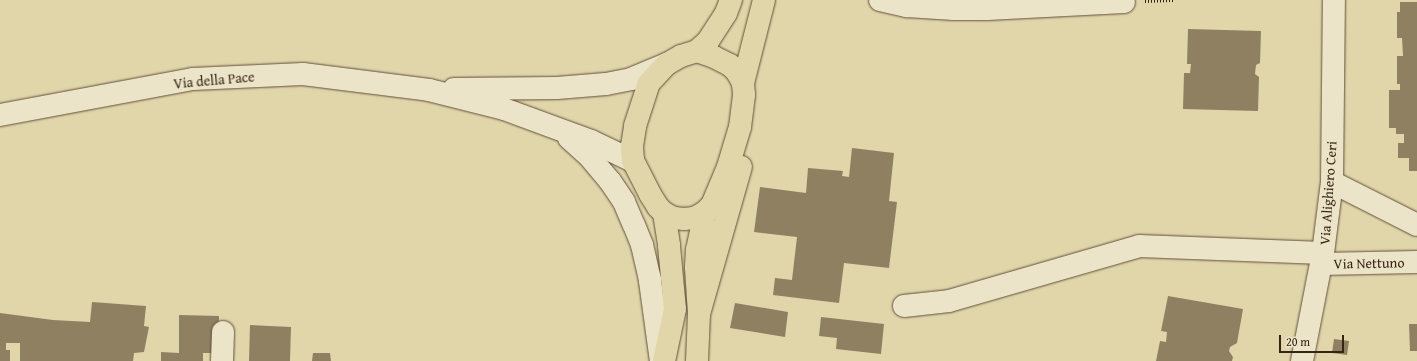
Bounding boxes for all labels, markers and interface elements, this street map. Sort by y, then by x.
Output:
street label: Via della Pace [173,68,255,92]
street label: Via Alighiero Ceri [1316,140,1340,246]
street label: Via Nettuno [1333,254,1405,272]
scale bar [1281,327,1346,353]
text: 20 m [1286,333,1310,350]

